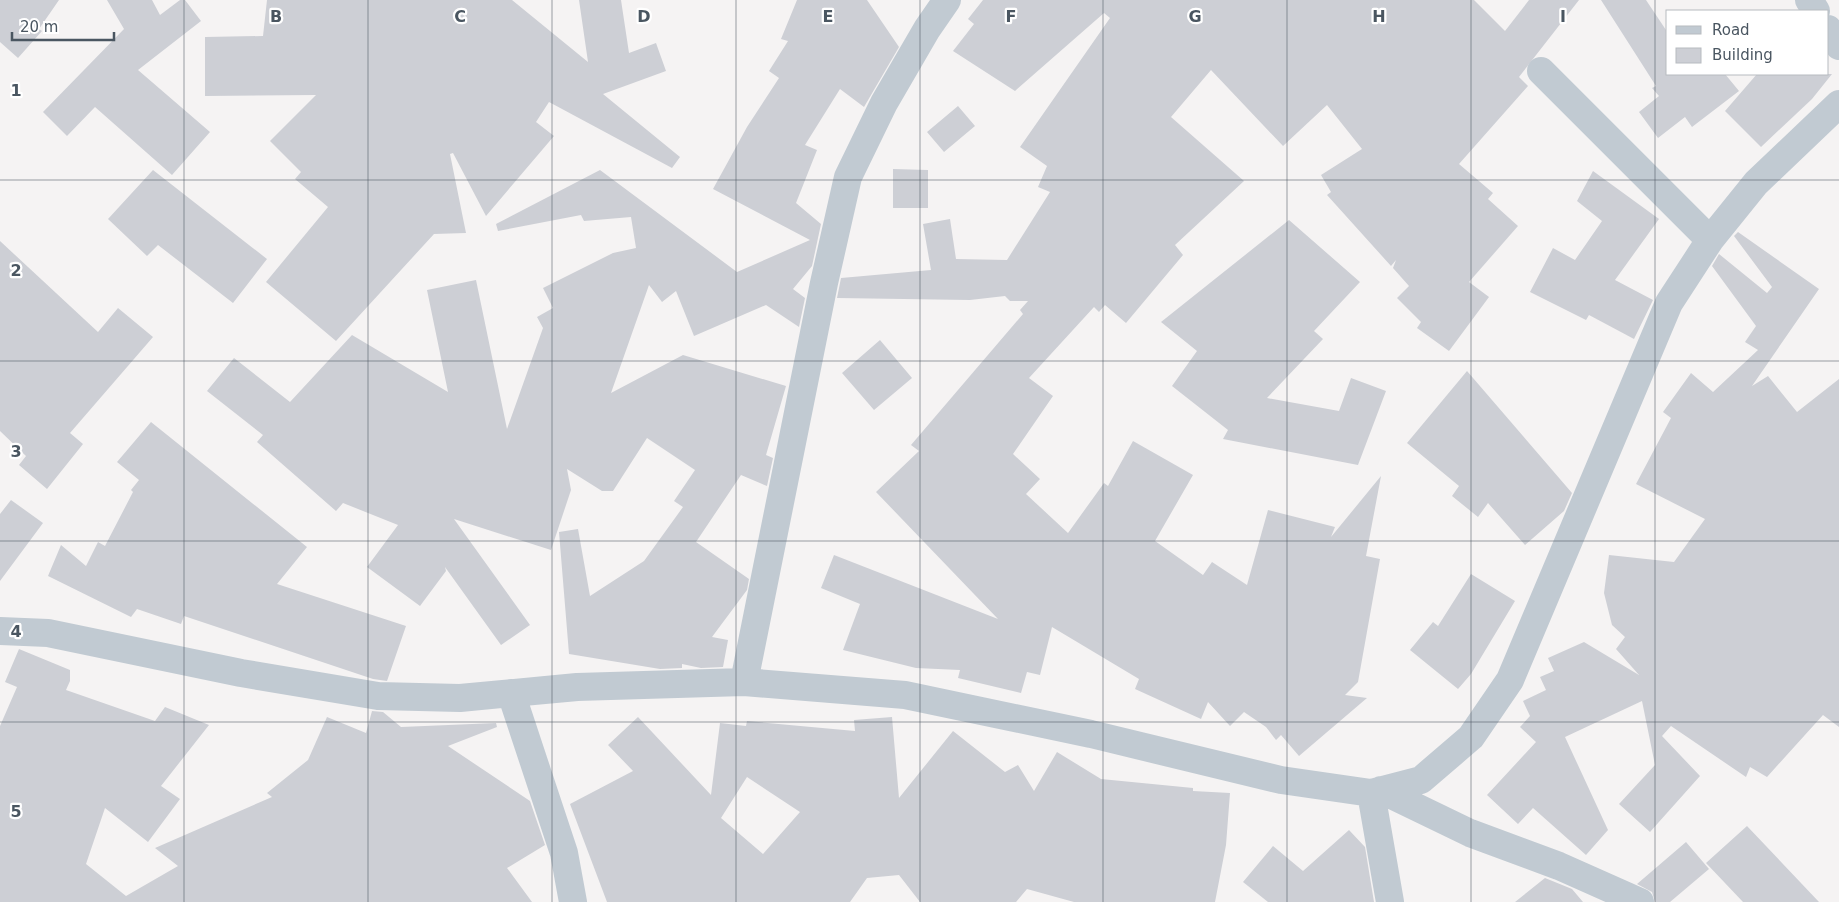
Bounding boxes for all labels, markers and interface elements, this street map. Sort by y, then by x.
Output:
text: B [270,7,282,26]
text: C [454,7,466,26]
text: D [637,7,651,26]
text: E [823,7,833,26]
text: F [1006,7,1016,26]
text: G [1188,7,1202,26]
text: H [1372,7,1386,26]
text: I [1560,7,1566,26]
scale bar [12,10,115,42]
legend [1666,10,1829,75]
text: 20 m [20,18,58,36]
text: Road [1712,21,1750,39]
text: Building [1712,46,1773,64]
text: 1 [10,81,22,100]
text: 2 [10,261,22,280]
text: 3 [10,442,22,461]
text: 4 [10,622,22,641]
text: 5 [10,802,22,821]

